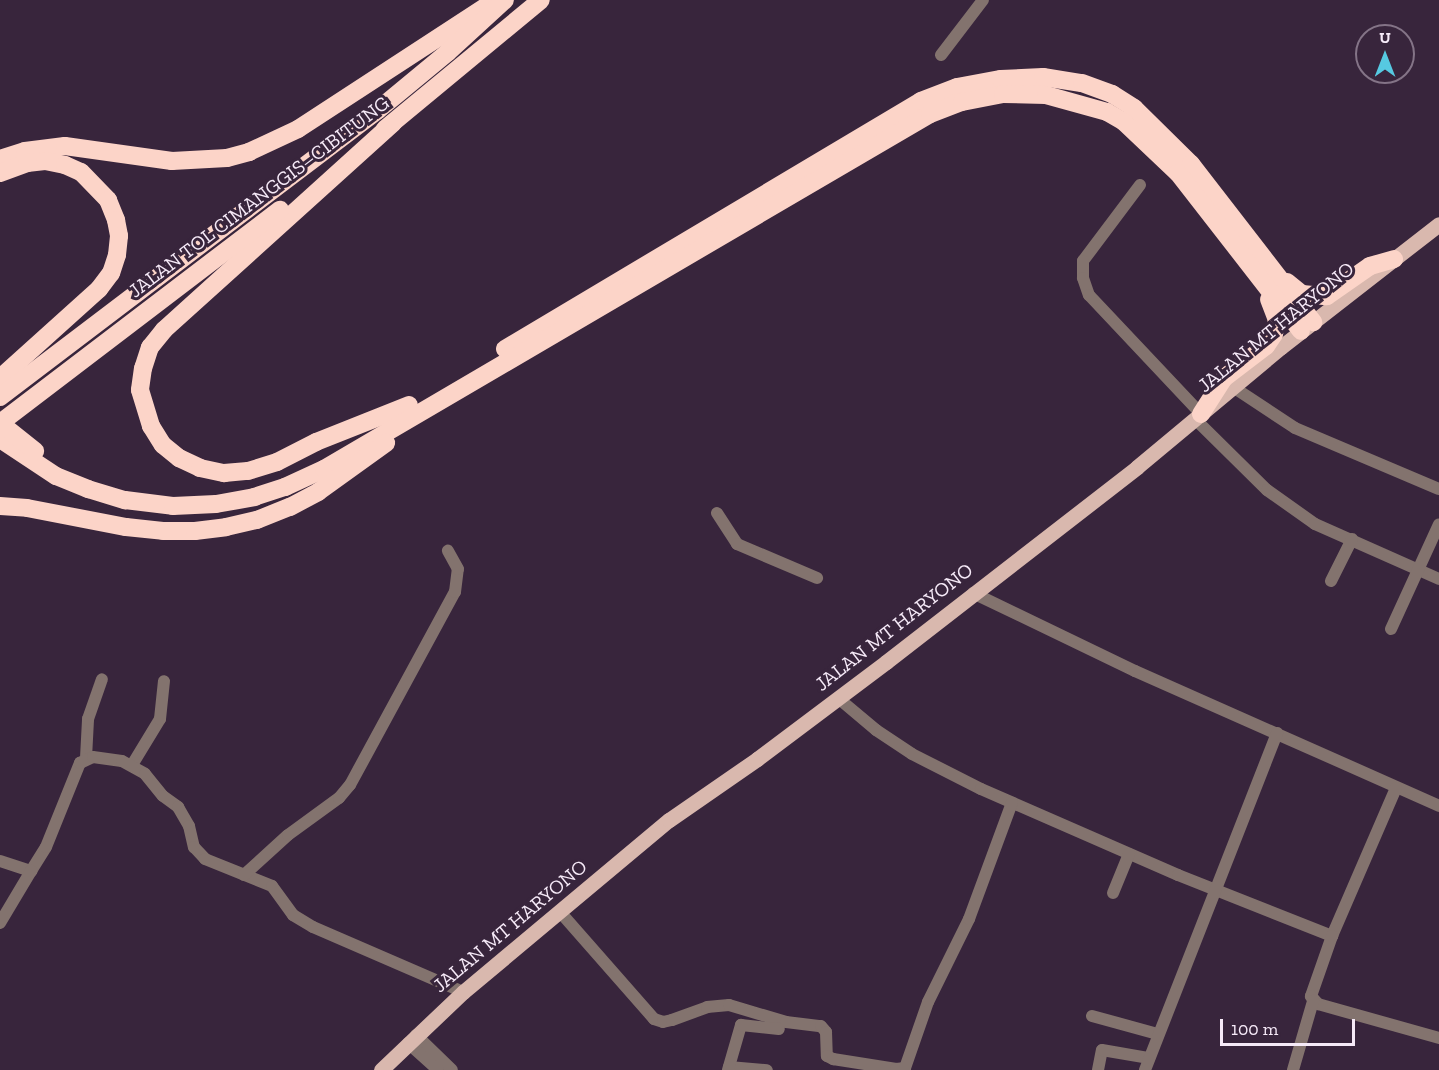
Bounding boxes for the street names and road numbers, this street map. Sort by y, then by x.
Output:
street label: JALAN TOL CIMANGGIS–CIBITUNG [123,91,395,303]
street label: JALAN MT HARYONO [1193,257,1359,397]
street label: JALAN MT HARYONO [810,558,978,696]
street label: JALAN MT HARYONO [428,854,592,998]

